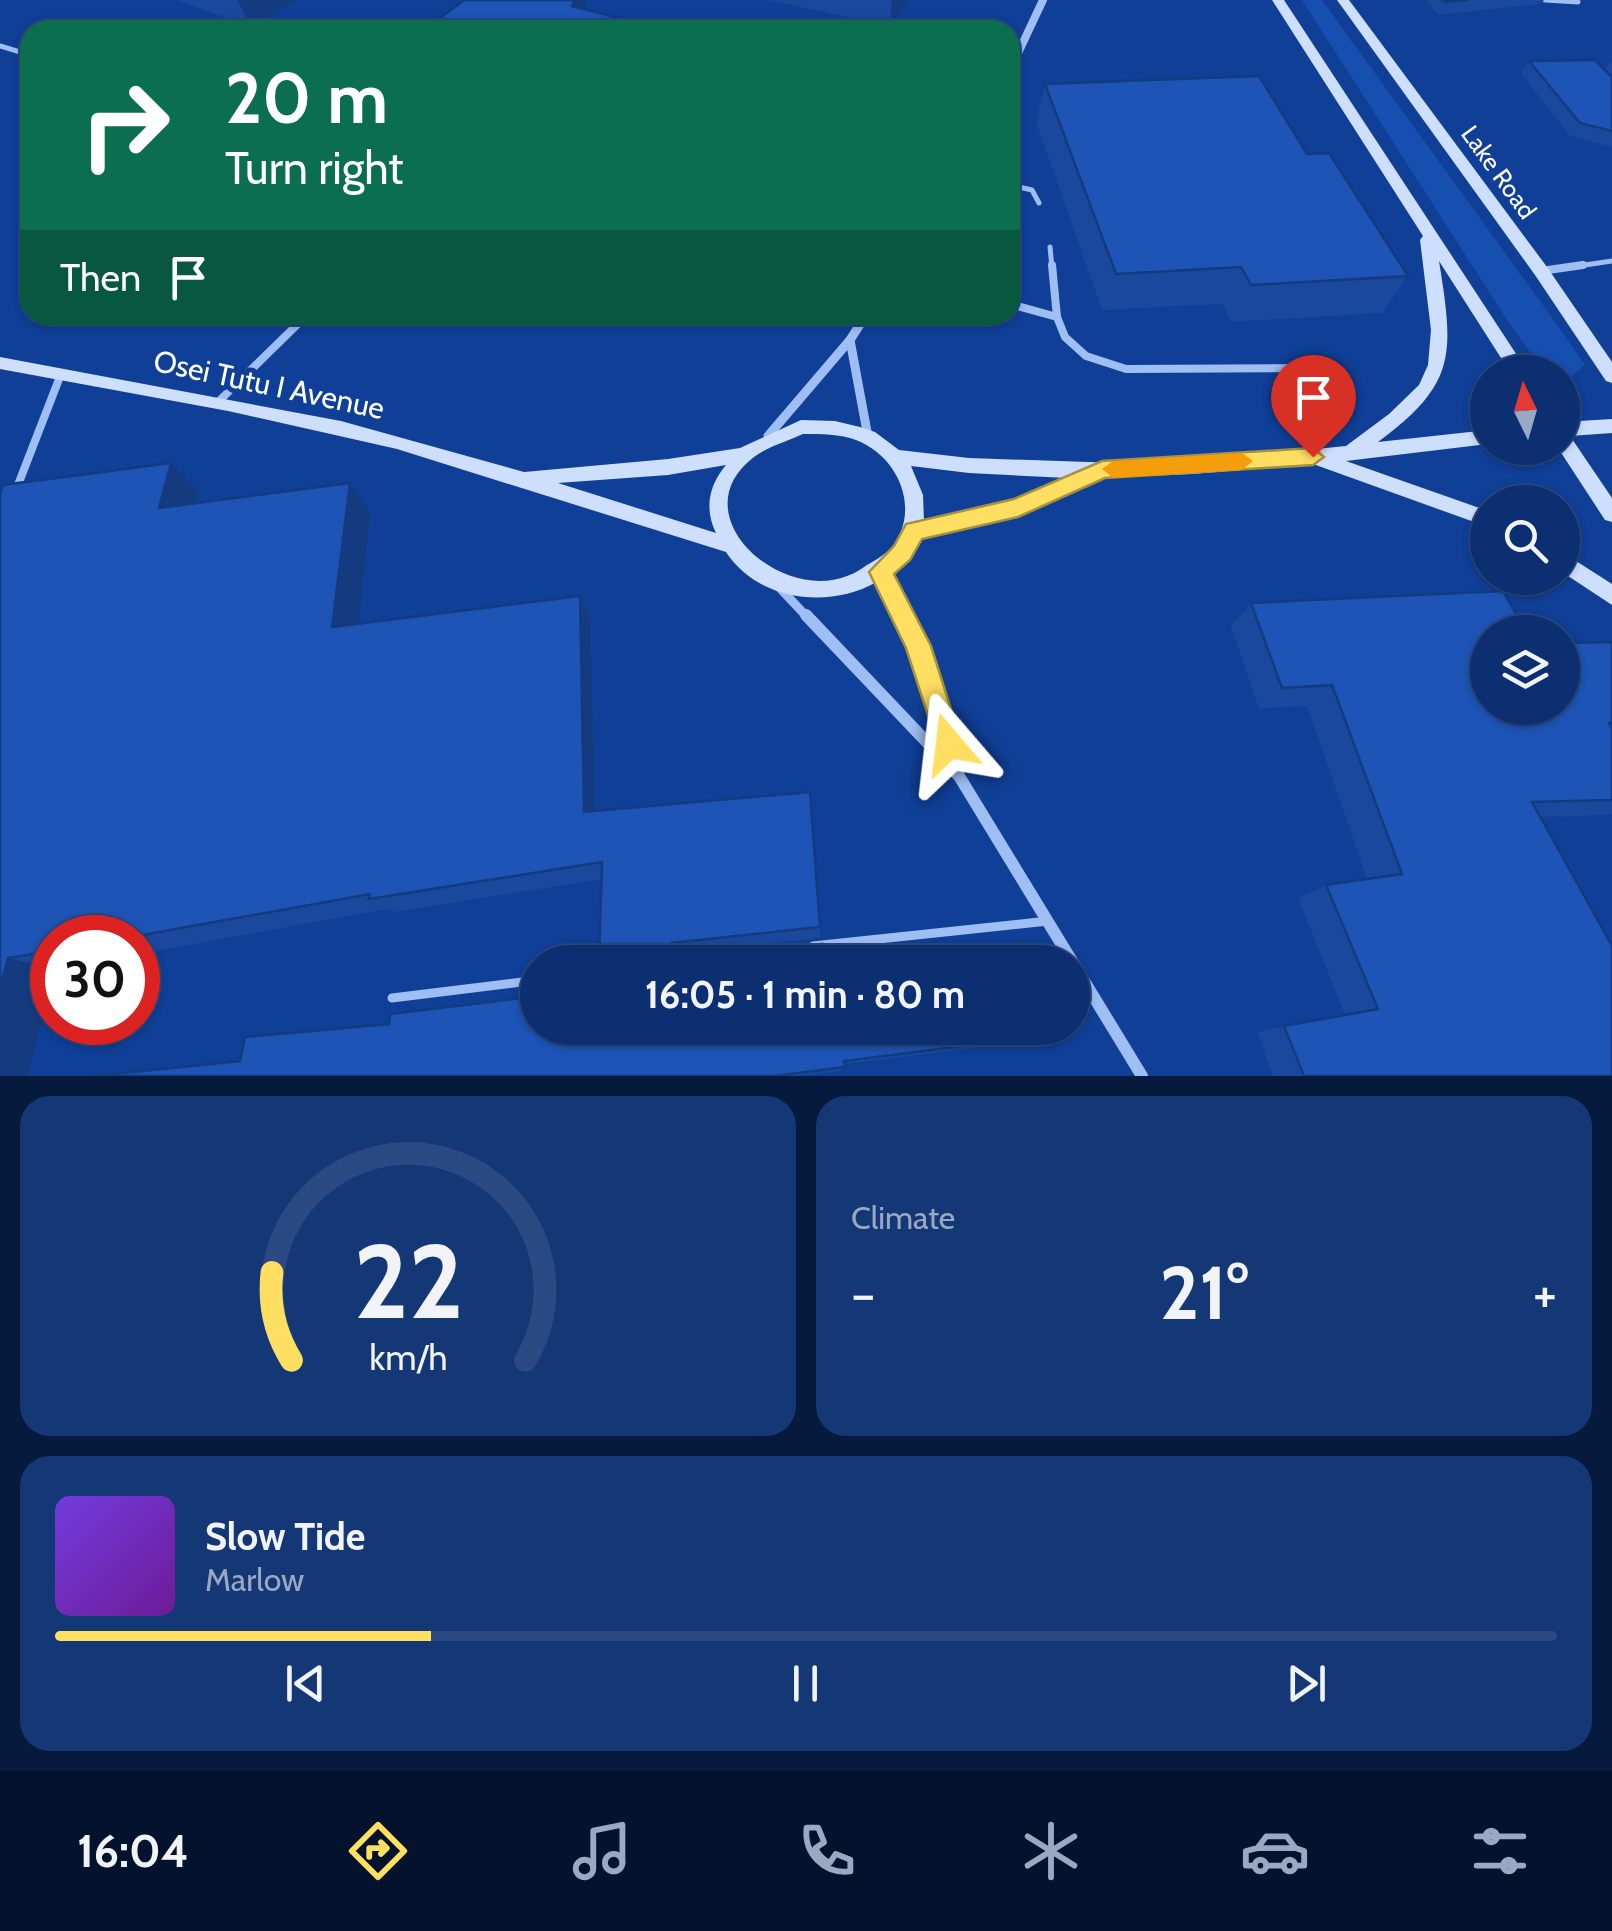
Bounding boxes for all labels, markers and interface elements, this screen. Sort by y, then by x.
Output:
text: 20 m [225,55,388,141]
icon: right [60,60,190,190]
street label: Lake Road [1455,120,1543,224]
text: Turn right [225,141,404,195]
icon: arrive [161,250,216,305]
text: Then [60,254,141,301]
street label: Osei Tutu I Avenue [150,342,388,427]
pin [1271,355,1356,458]
north arrow [1470,355,1580,465]
map controls [1470,355,1580,725]
icon: arrive [1286,370,1341,425]
button: search [1470,485,1580,595]
button: layers [1470,615,1580,725]
position arrow [897,692,1001,796]
speed limit sign: 30 [30,915,160,1045]
text: 16:05 · 1 min · 80 m [645,971,965,1018]
text: Climate [851,1198,955,1237]
text: 22 [353,1218,463,1344]
text: 21° [1159,1247,1249,1338]
text: − [851,1260,875,1327]
text: + [1533,1260,1557,1327]
text: km/h [369,1336,447,1379]
text: Slow Tide [205,1513,365,1560]
text: Marlow [205,1560,304,1599]
icon: previous [278,1656,333,1711]
icon: pause [778,1656,833,1711]
icon: next [1279,1656,1334,1711]
icon: directions [343,1816,413,1886]
icon: music [567,1816,637,1886]
icon: phone [792,1816,862,1886]
icon: climate [1016,1816,1086,1886]
icon: car [1240,1816,1310,1886]
icon: filters [1465,1816,1535,1886]
text: 16:04 [77,1824,189,1878]

